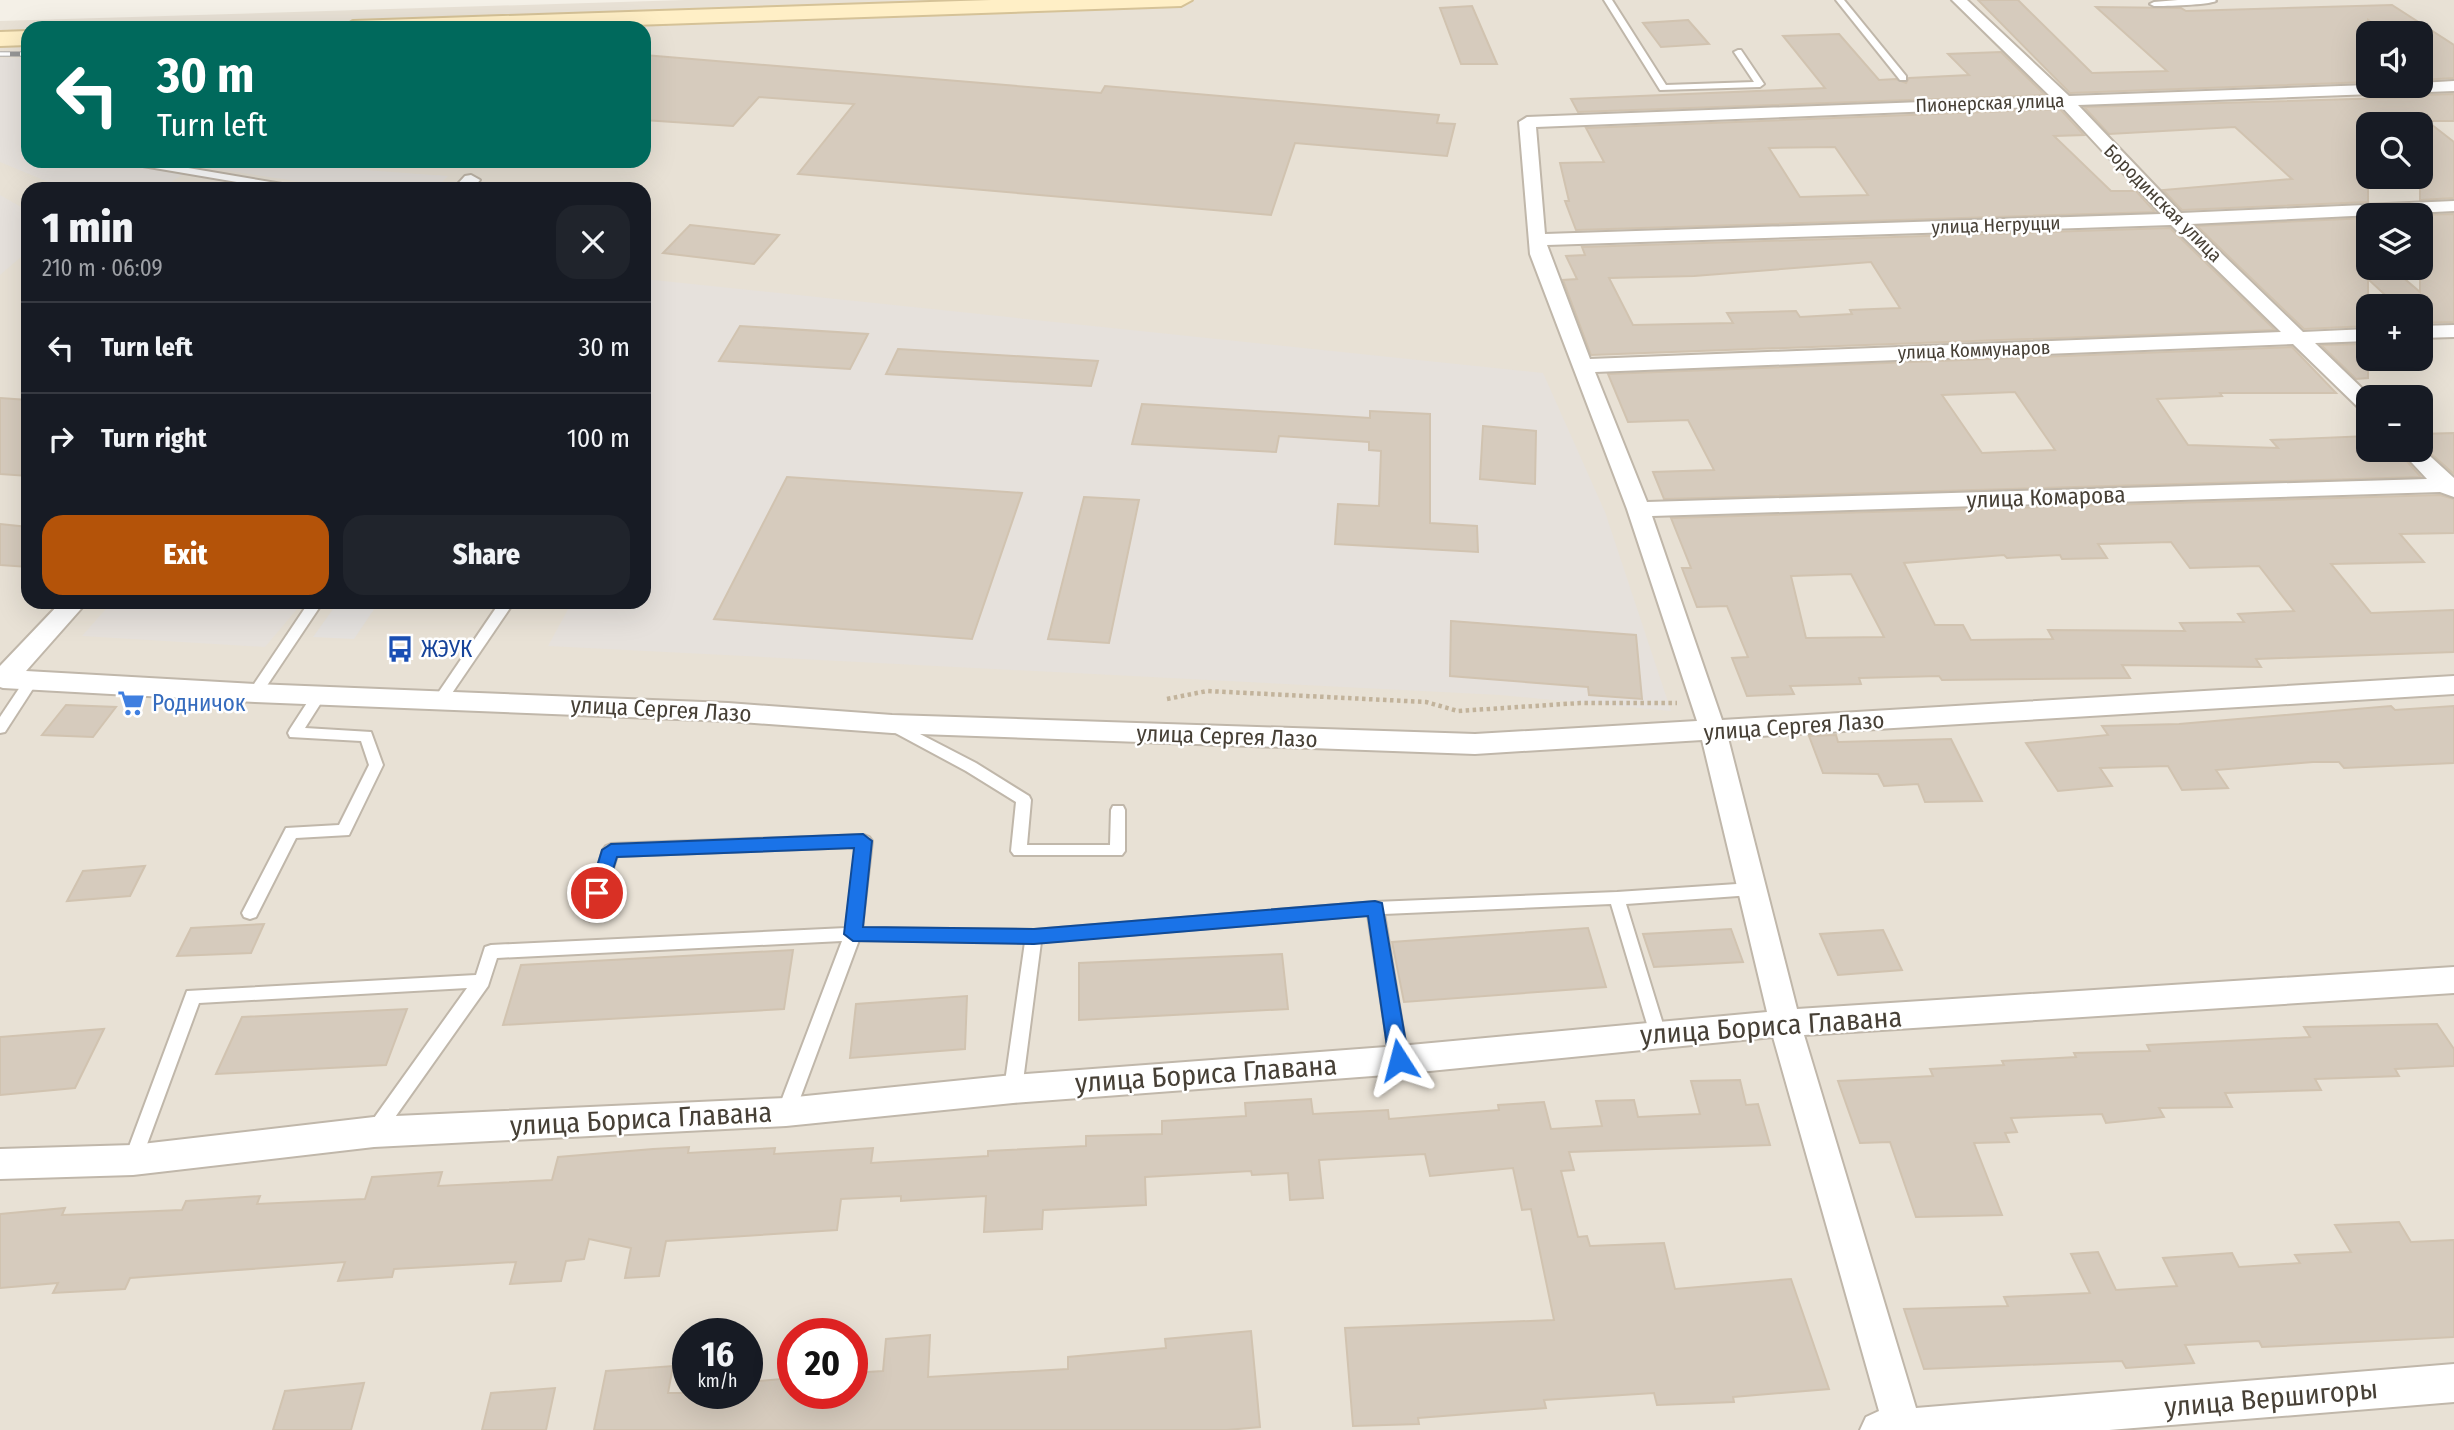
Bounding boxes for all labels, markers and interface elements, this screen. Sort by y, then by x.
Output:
map controls [2356,21,2433,462]
button: sound [2356,21,2433,98]
text: 30 m [157,46,255,105]
icon: left [42,49,133,140]
street label: Пионерская улица [1915,89,2065,117]
text: Turn left [157,106,267,144]
button: search [2356,112,2433,189]
street label: Бородинская улица [2099,139,2227,267]
text: 1 min [42,203,133,253]
button: layers [2356,203,2433,280]
button: close [556,205,630,279]
street label: улица Негруцци [1931,211,2061,239]
text: 210 m · 06:09 [42,254,163,282]
button: + [2356,294,2433,371]
icon: left [42,329,80,367]
text: Turn left [101,332,193,363]
text: 30 m [579,332,630,363]
street label: улица Коммунаров [1897,336,2051,364]
button: − [2356,385,2433,462]
icon: right [42,420,80,458]
text: Turn right [101,423,207,454]
text: 100 m [567,423,630,454]
street label: улица Комарова [1966,480,2126,514]
button: Exit [42,515,329,595]
button: Share [343,515,630,595]
bus stop icon: ЖЭУК [385,634,415,664]
place label: ЖЭУК [421,635,473,663]
supermarket icon: Родничок [116,688,146,718]
place label: Родничок [152,689,246,717]
street label: улица Сергея Лазо [570,690,752,728]
street label: улица Сергея Лазо [1703,706,1885,746]
street label: улица Сергея Лазо [1136,719,1318,753]
pin [567,863,627,923]
icon: arrive [578,874,616,912]
street label: улица Бориса Главана [1639,1000,1903,1052]
position arrow [1362,1023,1436,1097]
street label: улица Бориса Главана [1074,1048,1338,1100]
street label: улица Бориса Главана [509,1096,773,1142]
speed limit sign: 20 [777,1318,868,1409]
text: 16 [701,1333,734,1375]
text: km/h [697,1370,738,1392]
street label: улица Вершигоры [2163,1372,2379,1424]

